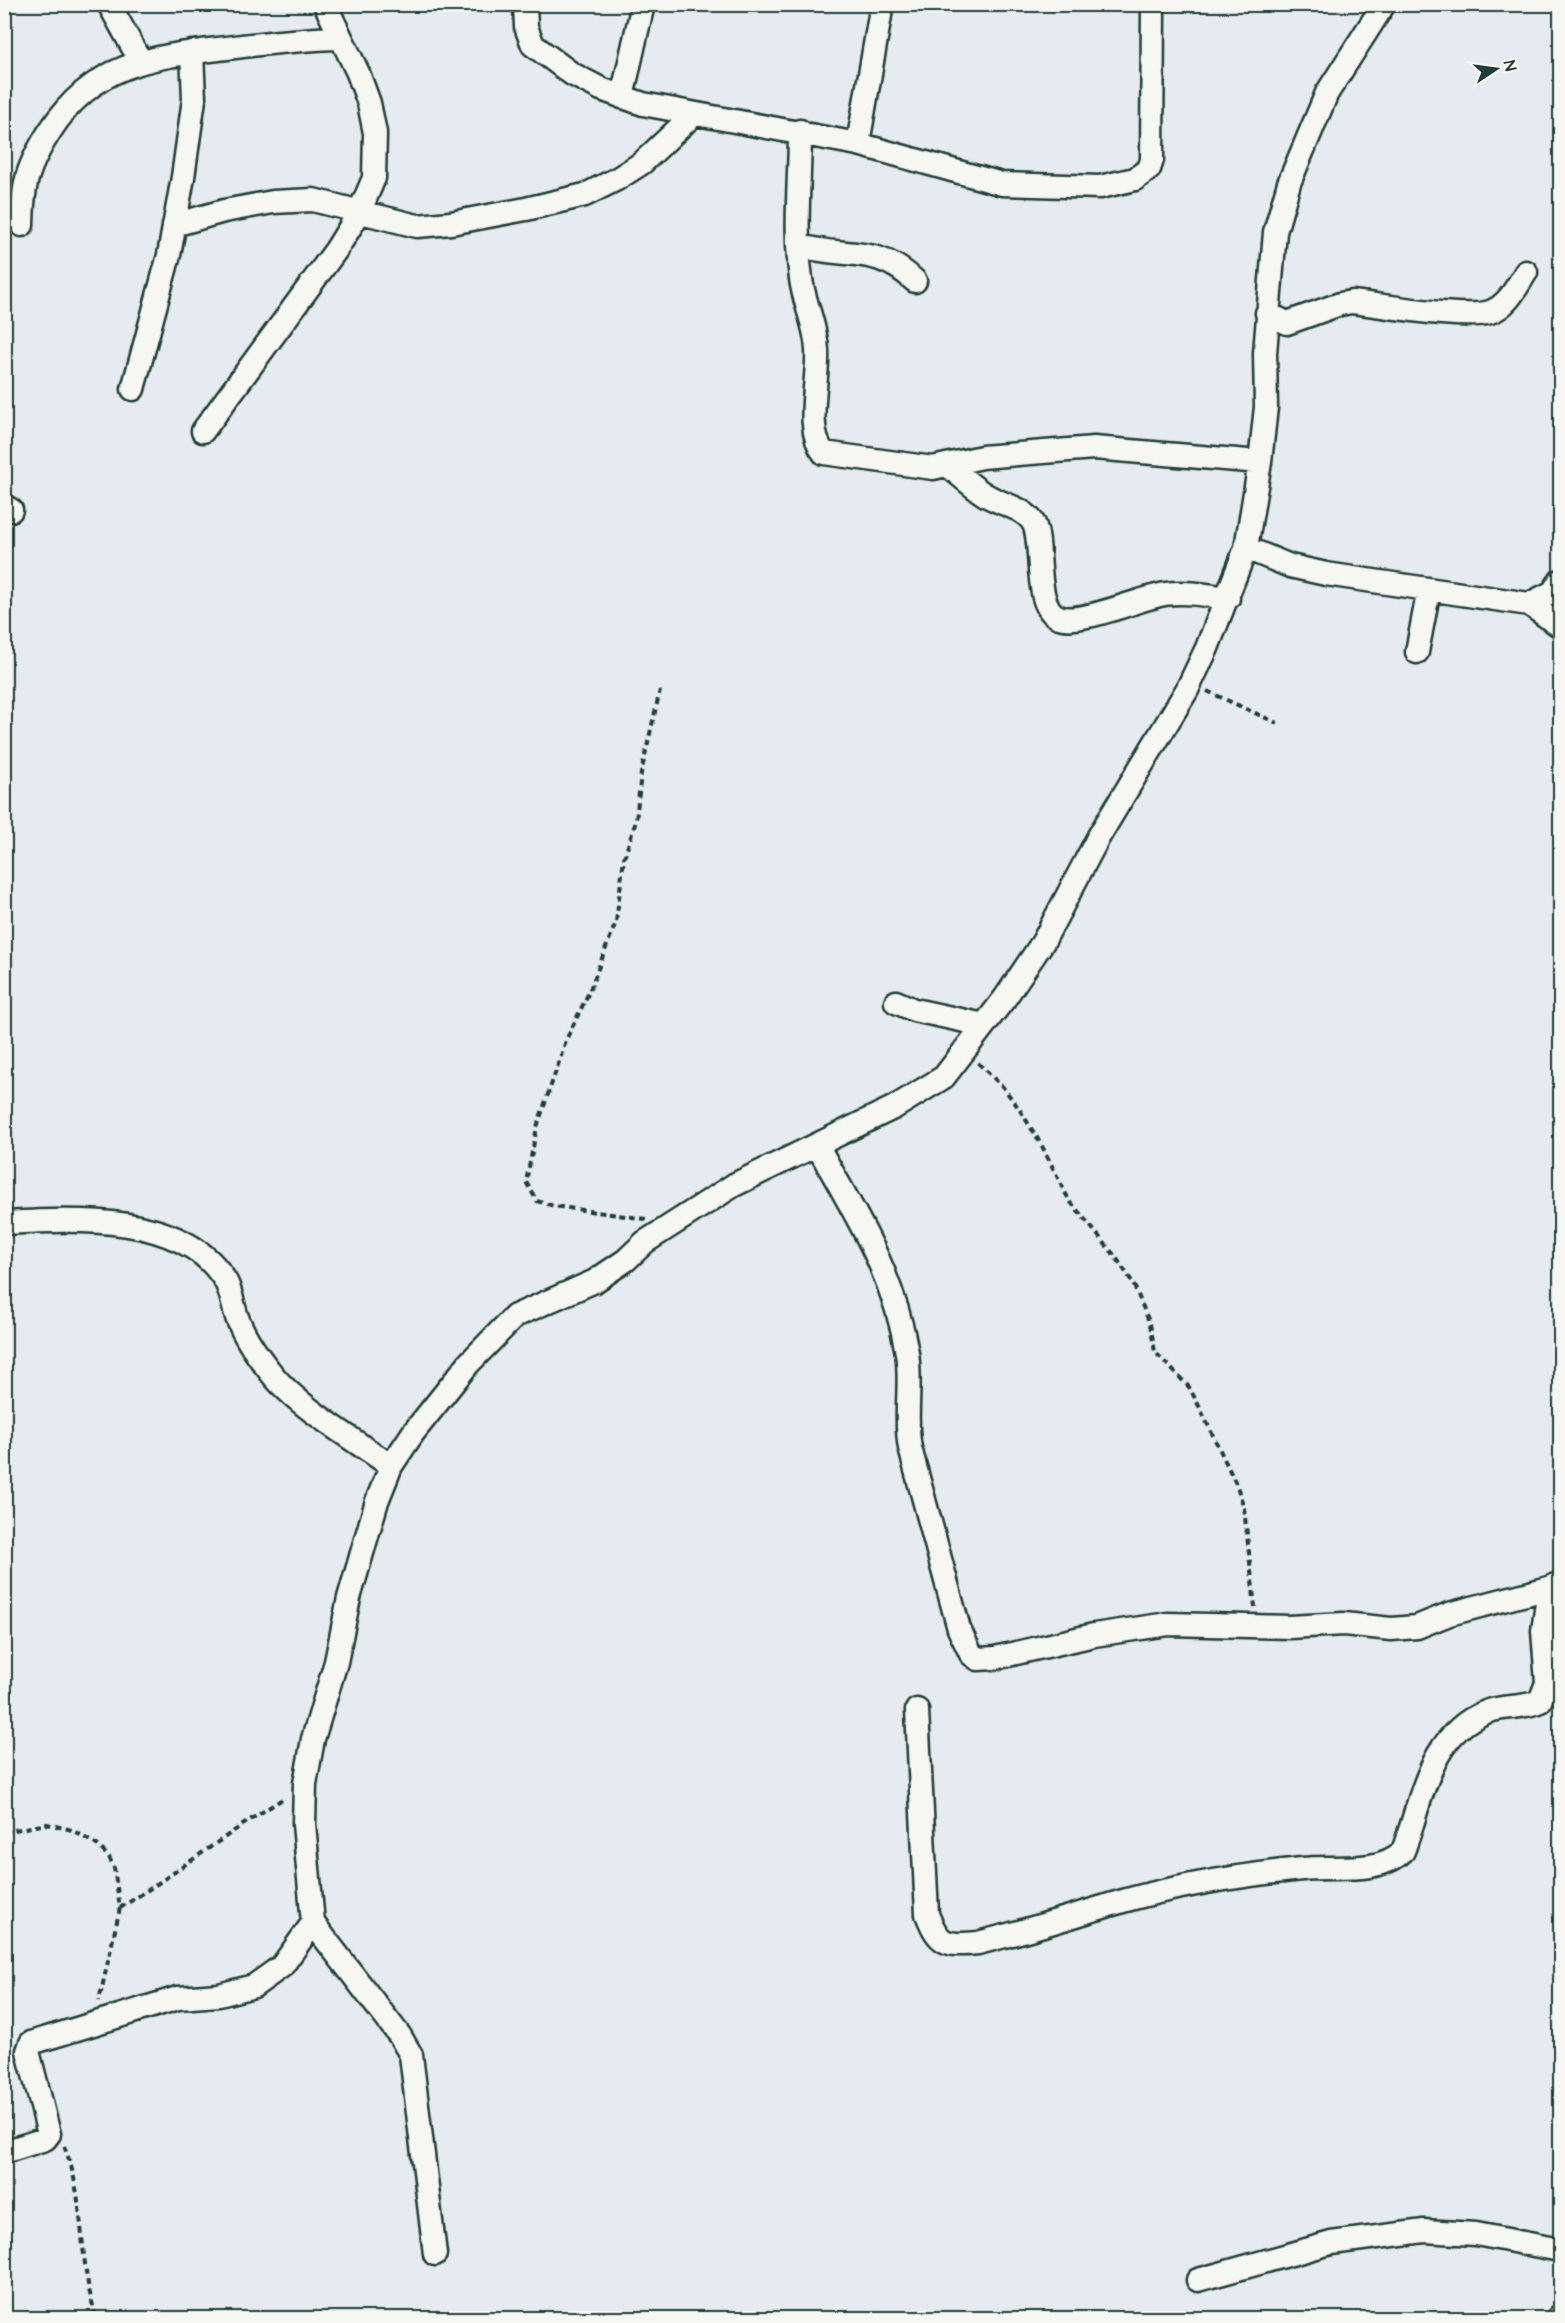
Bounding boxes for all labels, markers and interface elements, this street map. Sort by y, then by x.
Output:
north arrow [1466,39,1526,99]
text: N [1498,58,1521,73]

